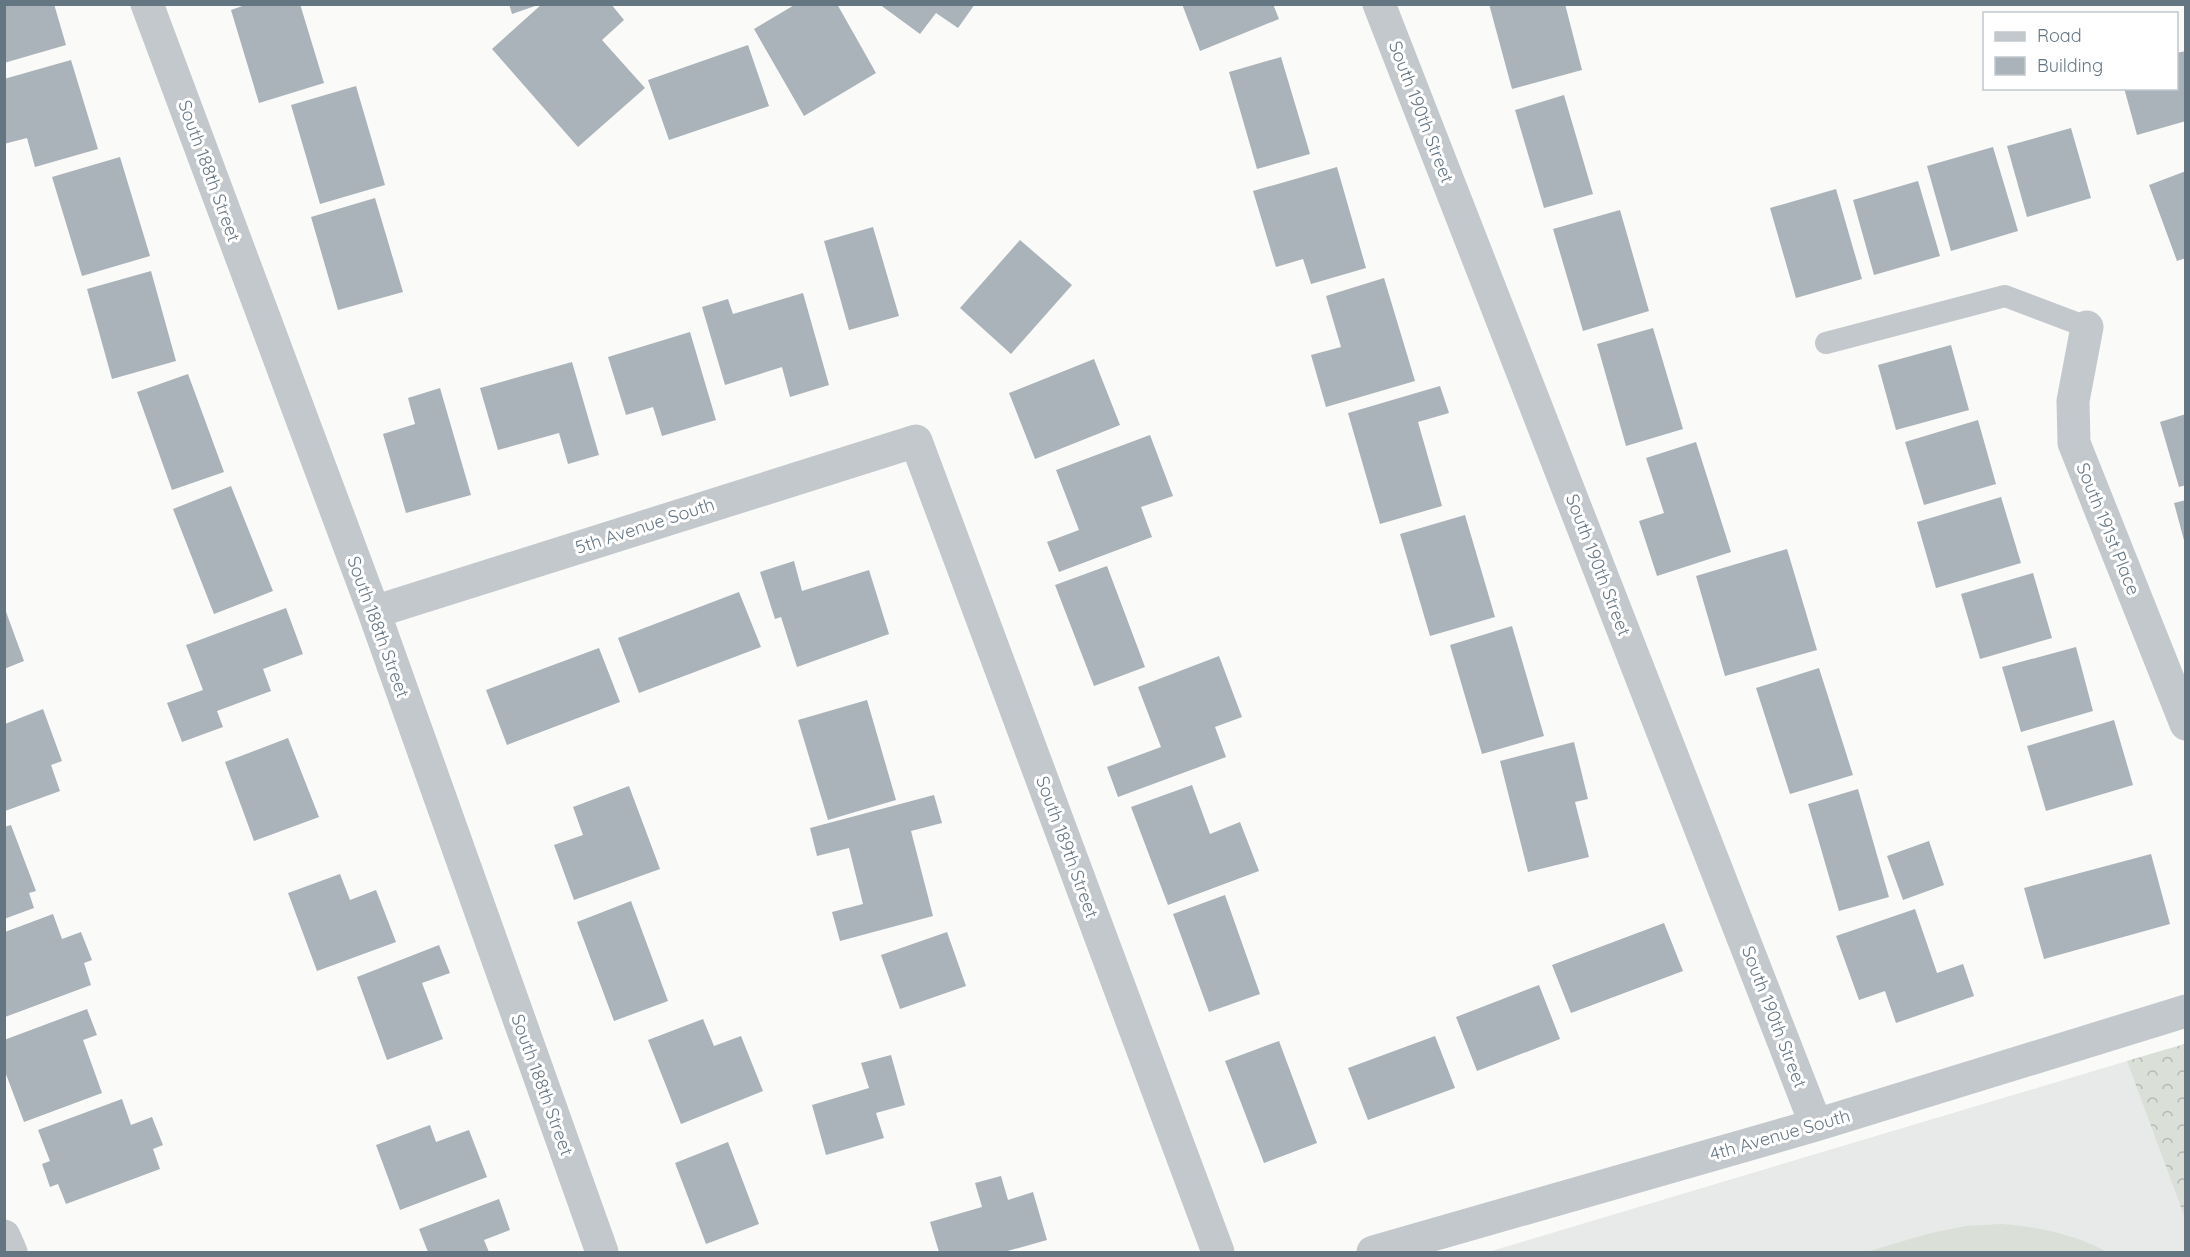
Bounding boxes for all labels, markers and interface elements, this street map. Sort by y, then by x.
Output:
legend [1983,12,2178,90]
text: Road [2037,24,2082,47]
street label: South 190th Street [1384,38,1459,186]
text: Building [2037,54,2103,77]
street label: South 188th Street [173,97,246,245]
street label: South 191st Place [2071,459,2145,598]
street label: South 190th Street [1561,491,1636,639]
street label: 5th Avenue South [572,492,717,559]
street label: South 188th Street [342,553,415,701]
street label: South 189th Street [1031,773,1104,921]
street label: South 190th Street [1737,943,1812,1091]
street label: South 188th Street [506,1011,579,1159]
street label: 4th Avenue South [1707,1104,1853,1166]

